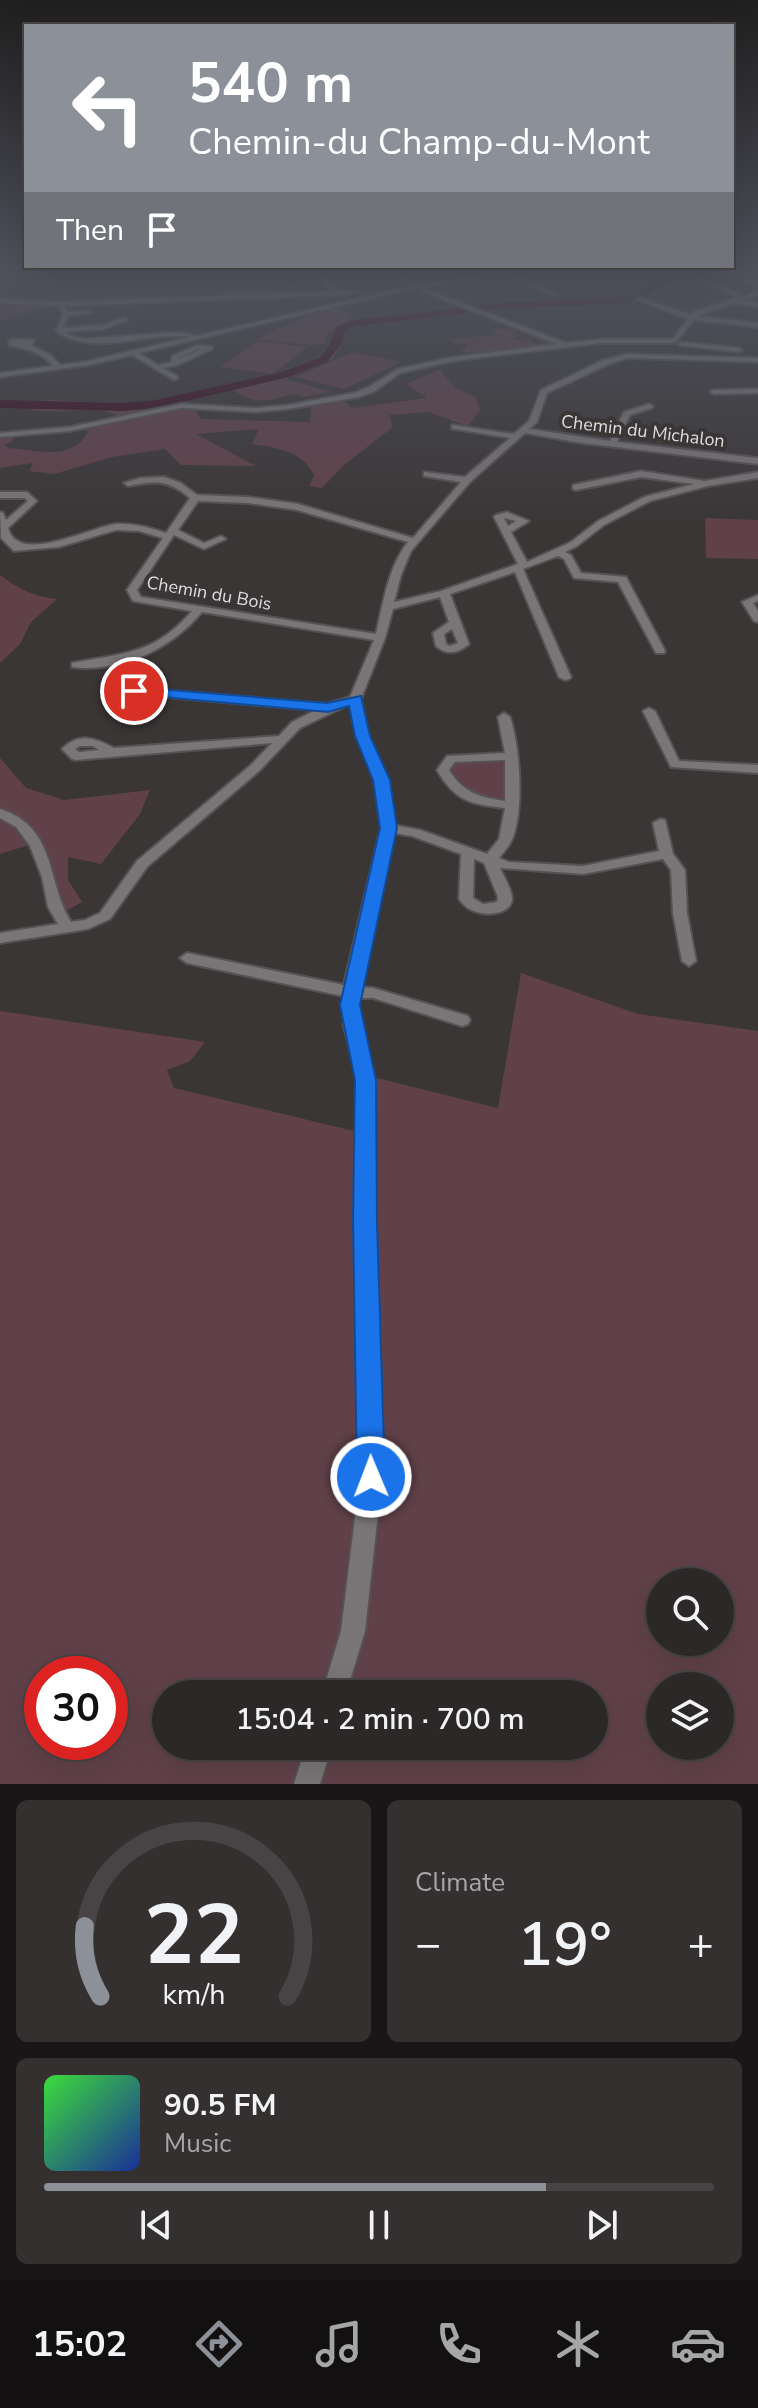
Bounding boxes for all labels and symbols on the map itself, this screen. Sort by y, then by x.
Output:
street label: Chemin du Michalon [560,409,726,453]
street label: Chemin du Bois [145,570,273,616]
pin [100,657,168,725]
position arrow [329,1435,413,1519]
speed limit sign: 30 [24,1656,128,1760]

